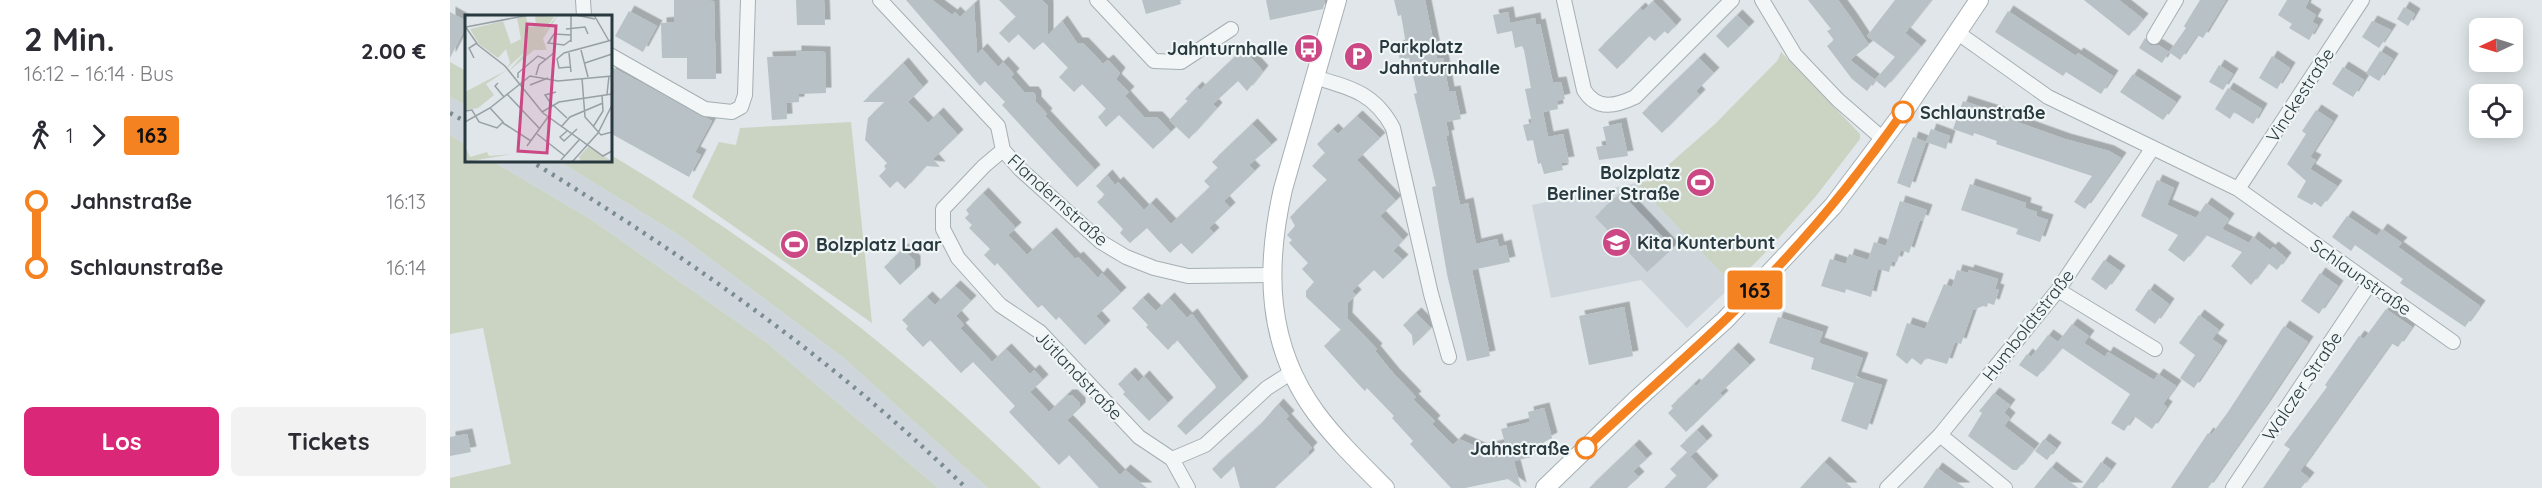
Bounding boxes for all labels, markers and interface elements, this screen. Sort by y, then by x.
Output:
inset map [465,15,612,162]
text: 2 Min. [24,18,115,59]
north arrow [2469,18,2523,72]
map controls [2469,18,2523,138]
bus stop icon: Jahnturnhalle [1293,32,1325,64]
place label: Parkplatz Jahnturnhalle [1379,35,1500,79]
text: 2.00 € [361,37,426,65]
place label: Jahnturnhalle [1167,37,1288,60]
parking icon: Parkplatz Jahnturnhalle [1342,40,1374,72]
street label: Vinckestraße [2261,43,2339,147]
text: 16:12 – 16:14 · Bus [24,61,174,86]
button: locate [2469,84,2523,138]
marker: Schlaunstraße [1892,101,1914,123]
place label: Schlaunstraße [1920,101,2046,124]
icon: walk [24,119,57,152]
icon: forward [82,119,115,152]
text: 163 [136,122,167,148]
text: 1 [66,123,73,148]
street label: Flandernstraße [1003,149,1113,251]
place label: Bolzplatz Berliner Straße [1547,161,1680,205]
sports icon: Bolzplatz Berliner Straße [1685,166,1717,198]
text: Jahnstraße [70,187,192,215]
text: 16:13 [386,189,426,214]
school or university icon: Kita Kunterbunt [1600,226,1632,258]
sports icon: Bolzplatz Laar [779,228,811,260]
place label: Kita Kunterbunt [1637,231,1775,254]
place label: Bolzplatz Laar [816,233,942,256]
street label: Schlaunstraße [2306,234,2416,320]
text: Schlaunstraße [70,253,223,281]
text: 16:14 [386,255,426,280]
street label: Humboldtstraße [1977,264,2079,386]
line badge: 163 [1720,270,1790,310]
text: 163 [1739,277,1771,303]
street label: Jütlandstraße [1030,325,1128,425]
street label: Walczer Straße [2257,327,2347,445]
button: Los [24,407,219,476]
button: Tickets [231,407,426,476]
place label: Jahnstraße [1470,437,1570,460]
marker: Jahnstraße [1575,437,1597,459]

